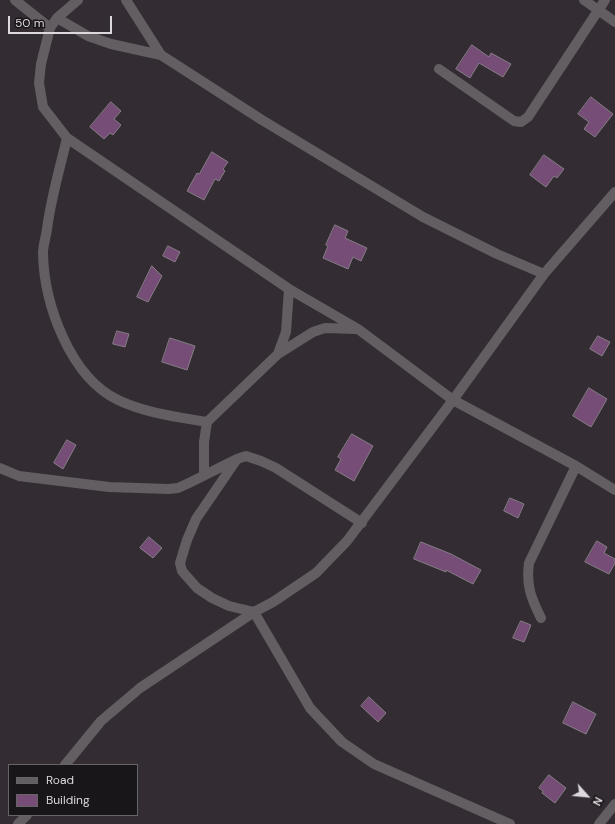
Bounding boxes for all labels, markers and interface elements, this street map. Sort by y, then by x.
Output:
scale bar [10,8,114,34]
text: 50 m [15,15,44,31]
legend [8,764,138,816]
text: Road [46,772,74,788]
north arrow [567,776,607,816]
text: Building [46,792,90,808]
text: N [590,795,606,808]

